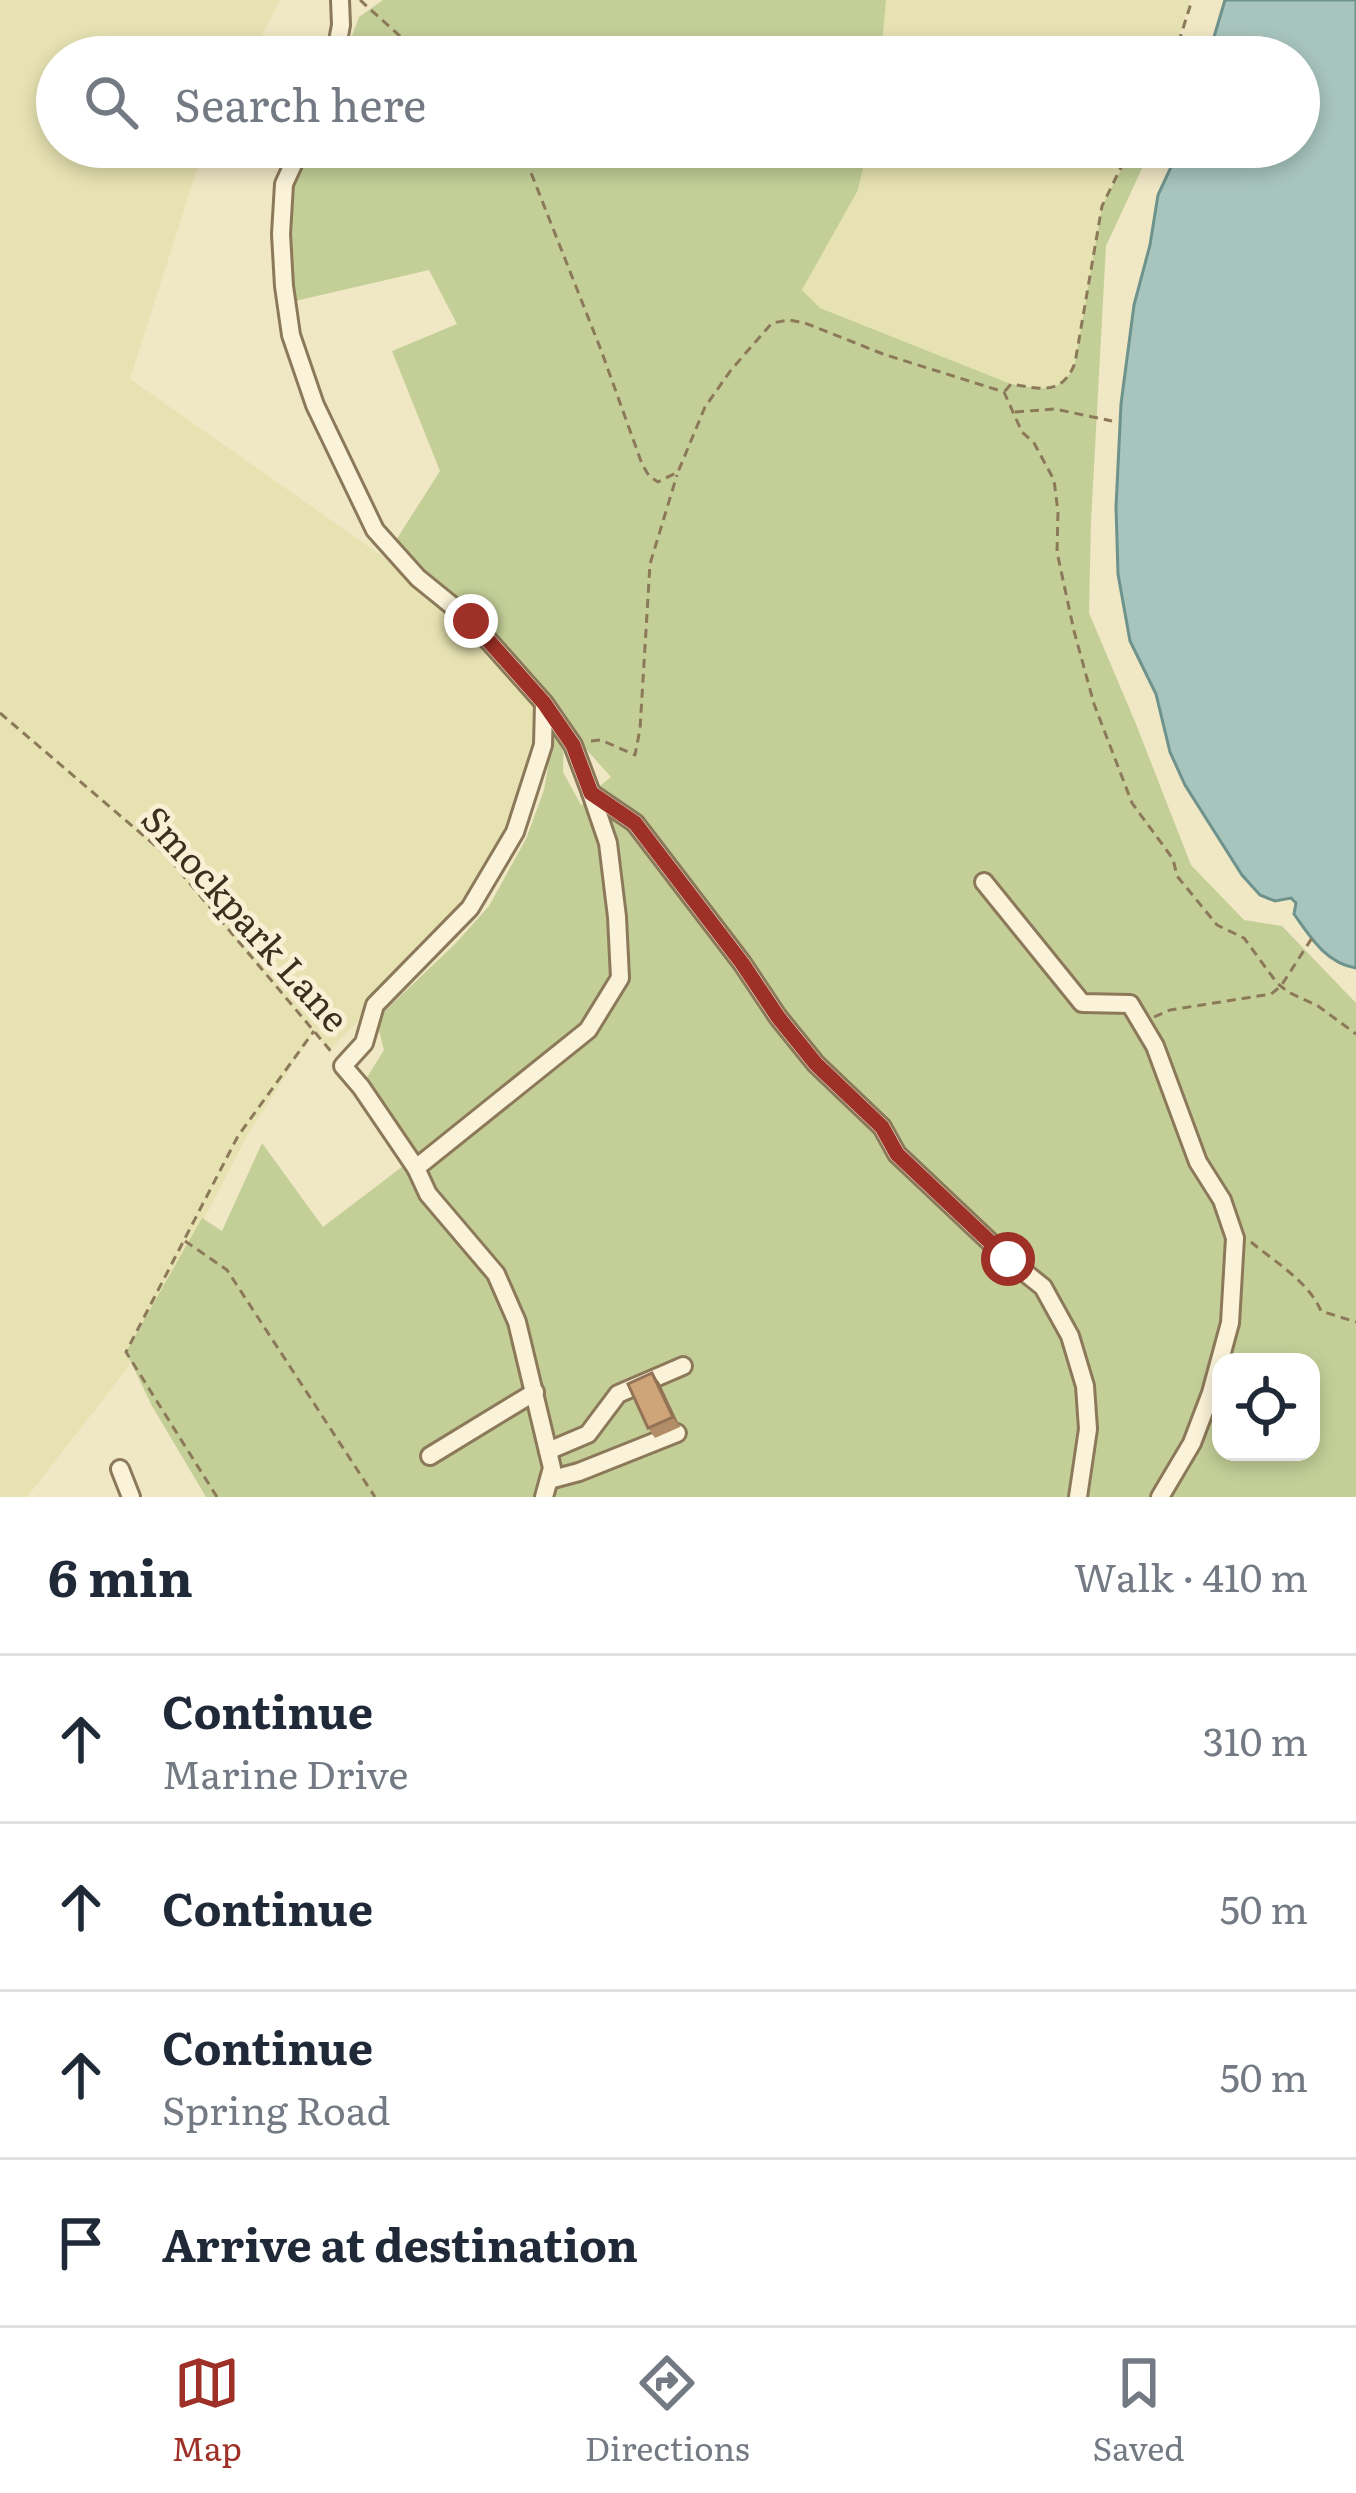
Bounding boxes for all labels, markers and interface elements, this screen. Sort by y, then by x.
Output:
search box [36,36,1320,168]
icon: search [78,69,144,135]
text: Search here [174,69,426,136]
route end [444,594,498,648]
street label: Smockpark Lane [131,793,363,1042]
route start [981,1232,1035,1286]
map controls [1212,1353,1320,1461]
button: locate [1212,1353,1320,1461]
text: 6 min [48,1537,193,1613]
text: Walk · 410 m [1074,1546,1308,1604]
text: Continue [162,1676,373,1743]
icon: ahead [48,1706,114,1772]
text: 310 m [1203,1710,1308,1768]
text: Marine Drive [162,1743,408,1801]
text: Continue [162,1873,373,1940]
icon: ahead [48,1874,114,1940]
text: 50 m [1220,1878,1308,1936]
text: Continue [162,2012,373,2079]
icon: ahead [48,2042,114,2108]
text: 50 m [1220,2046,1308,2104]
text: Spring Road [162,2079,390,2137]
text: Arrive at destination [162,2209,638,2276]
icon: arrive [48,2210,114,2276]
tab: Map [171,2350,242,2471]
tab: Directions [585,2350,750,2471]
tab: Saved [1093,2350,1185,2471]

